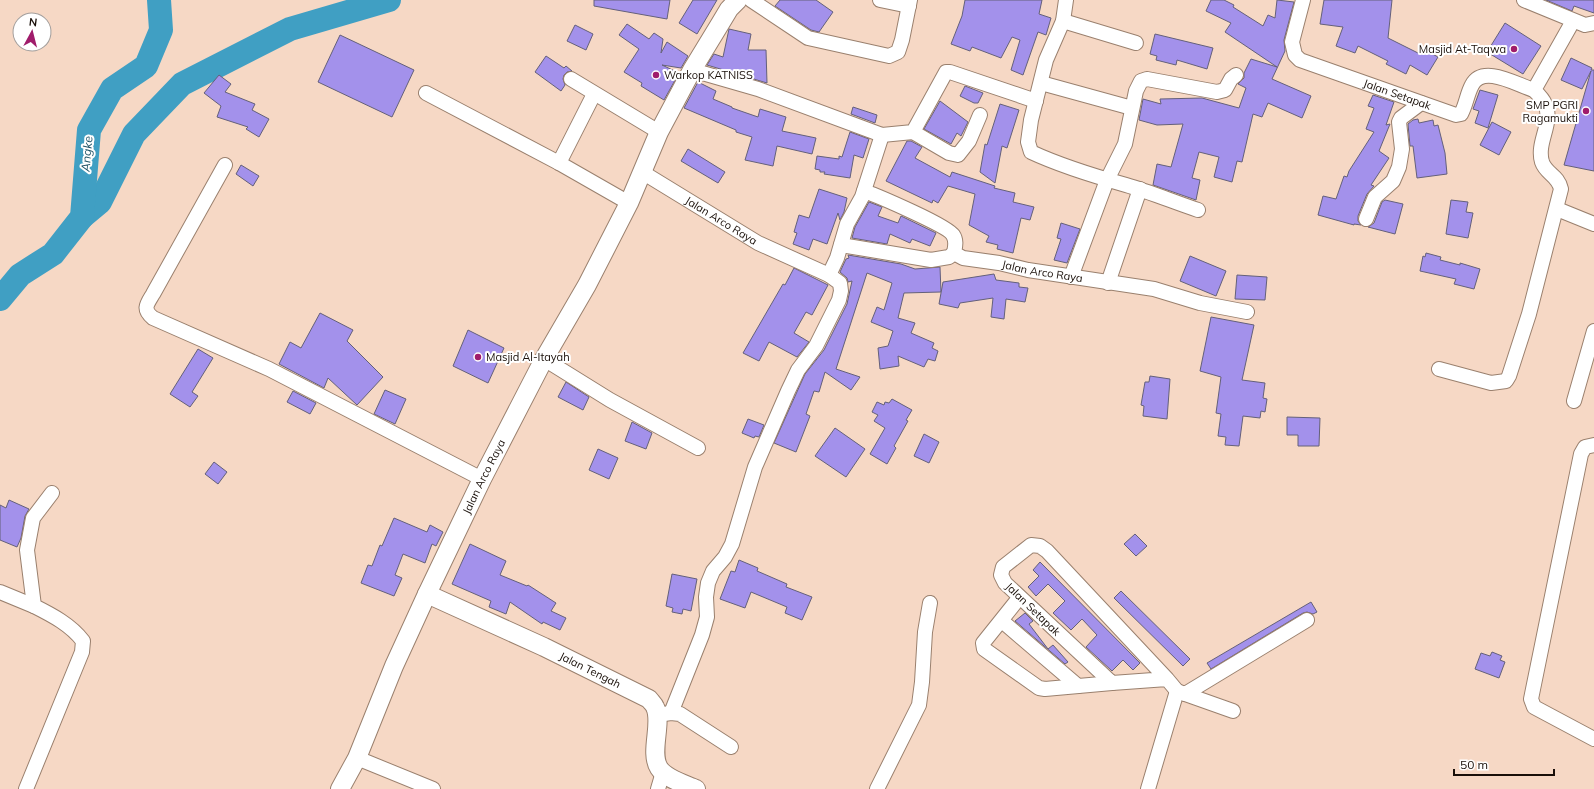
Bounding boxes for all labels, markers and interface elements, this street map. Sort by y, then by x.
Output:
north arrow [12,12,52,52]
text: N [28,15,38,30]
place label: Masjid At-Taqwa [1419,42,1506,56]
marker: Masjid At-Taqwa [1509,44,1519,54]
place label: Warkop KATNISS [664,68,753,82]
marker: Warkop KATNISS [651,70,661,80]
street label: Jalan Setapak [1361,76,1433,113]
place label: SMP PGRI Ragamukti [1523,98,1578,125]
marker: SMP PGRI Ragamukti [1581,106,1591,116]
water label: Angke [77,135,96,173]
street label: Jalan Arco Raya [683,193,760,248]
street label: Jalan Arco Raya [1000,257,1084,285]
place label: Masjid Al-Itayah [486,350,570,364]
marker: Masjid Al-Itayah [473,352,483,362]
street label: Jalan Arco Raya [459,437,508,516]
street label: Jalan Setapak [1003,579,1064,639]
street label: Jalan Tengah [557,649,623,691]
scale bar [1454,751,1554,777]
text: 50 m [1460,757,1488,772]

